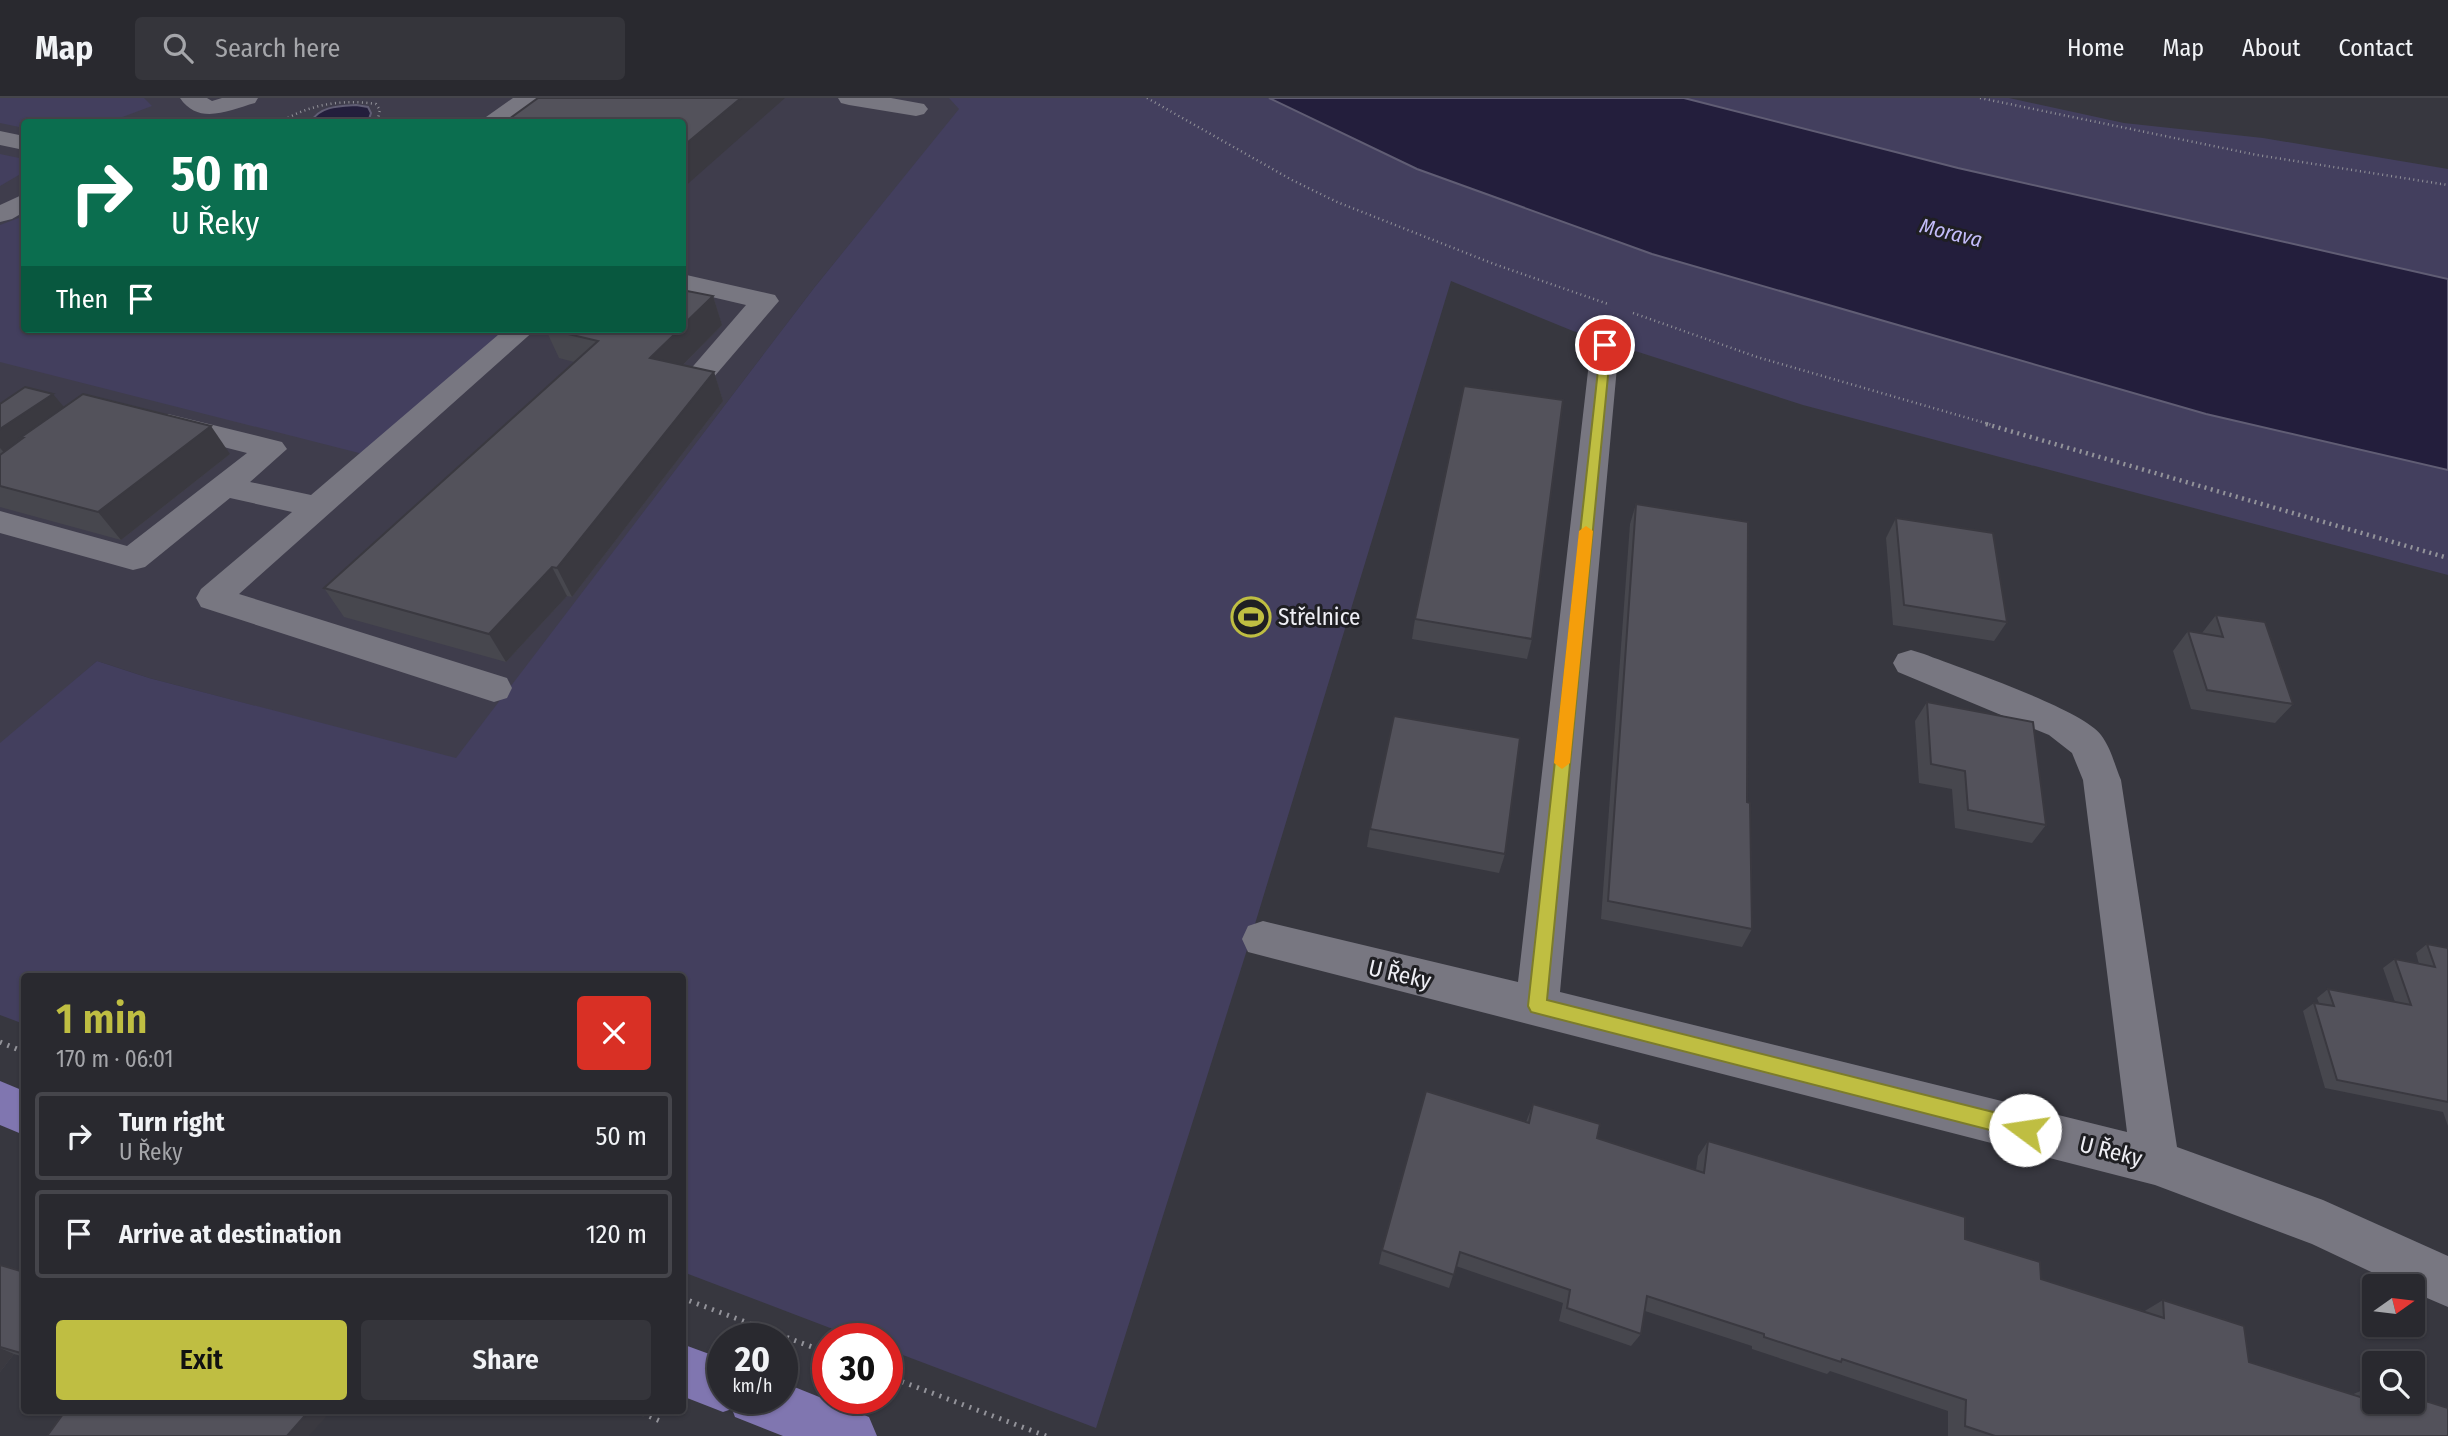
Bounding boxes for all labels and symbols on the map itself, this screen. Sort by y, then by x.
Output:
water label: Morava [1917,213,1985,253]
pin [1575,315,1635,375]
sports icon: Střelnice [1230,596,1272,638]
place label: Střelnice [1278,603,1360,631]
street label: U Řeky [1366,953,1435,995]
position arrow [1988,1093,2062,1167]
street label: U Řeky [2077,1130,2146,1172]
north arrow [2362,1274,2426,1337]
speed limit sign: 30 [812,1323,903,1414]

